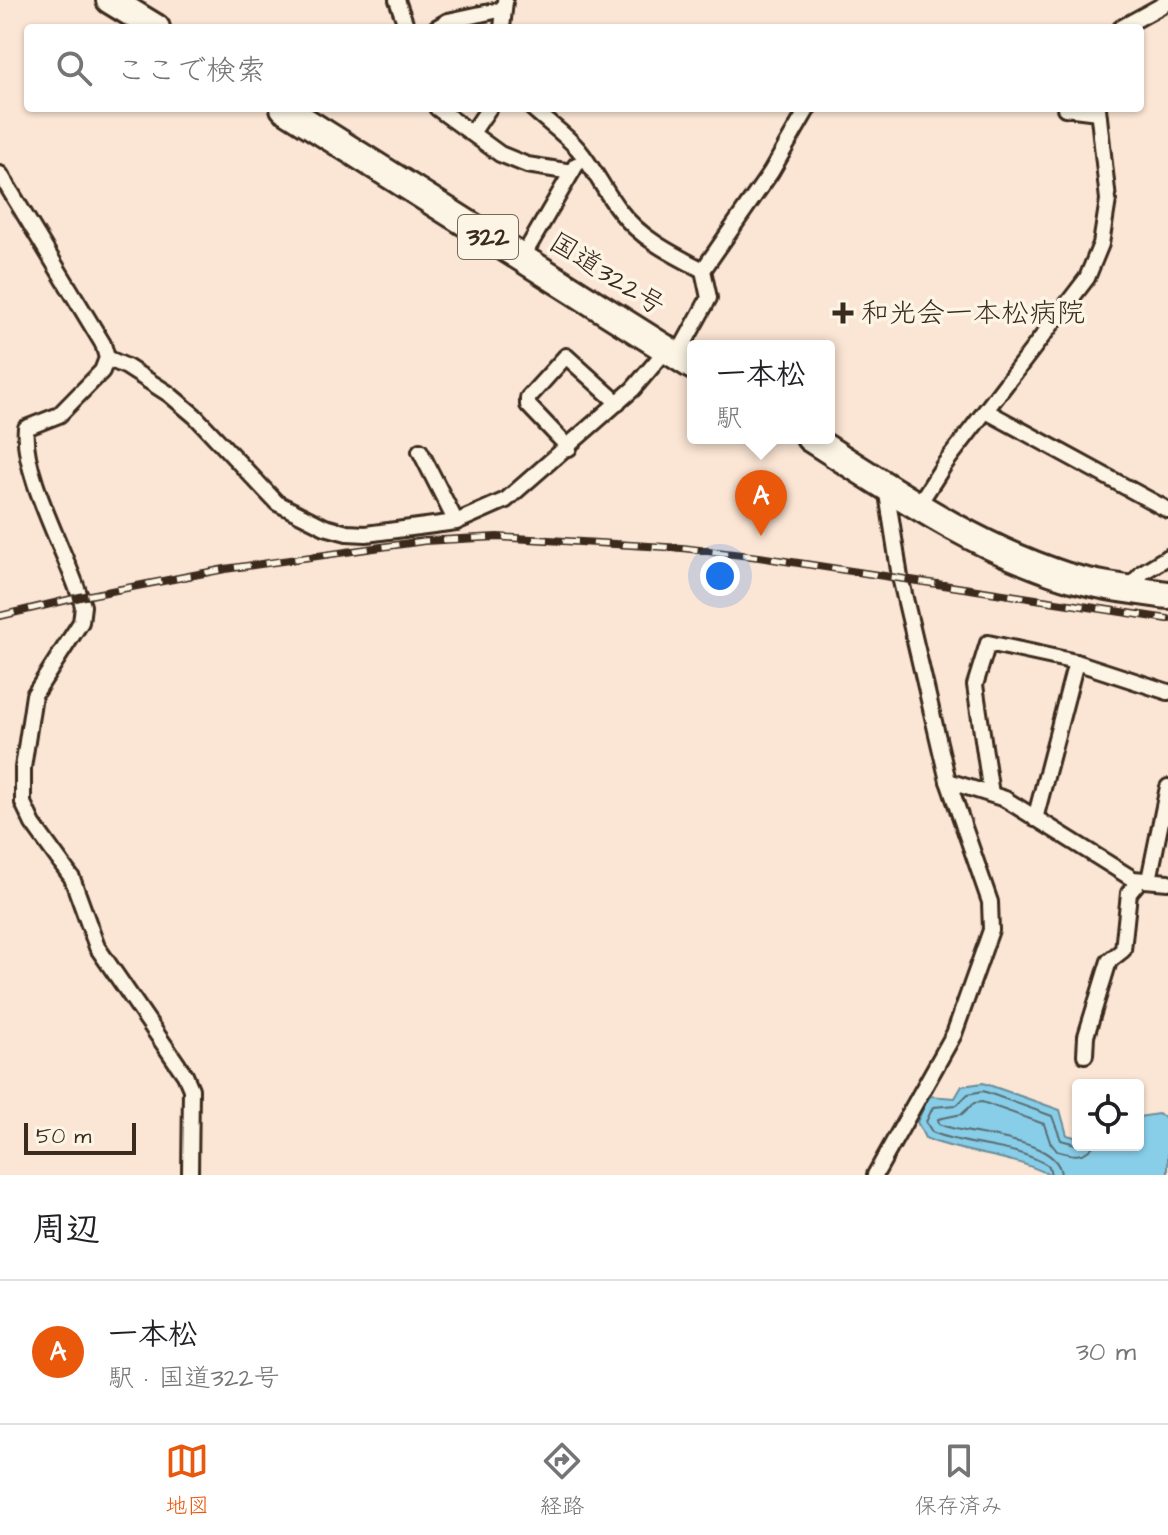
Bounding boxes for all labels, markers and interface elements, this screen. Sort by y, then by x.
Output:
search box [24,24,1144,112]
icon: search [52,46,96,90]
text: ここで検索 [116,50,266,92]
road number: 322 [458,215,518,259]
street label: 国道322号 [541,223,673,325]
place label: 和光会一本松病院 [861,294,1085,333]
marker: 和光会一本松病院 [832,302,854,324]
popup [687,340,835,444]
text: 一本松 [716,354,806,396]
text: 駅 [716,400,742,436]
pin: A [735,470,787,536]
your location [700,556,740,596]
map controls [1072,1079,1144,1151]
button: locate [1072,1079,1144,1151]
scale bar [24,1119,136,1155]
text: 50 m [36,1121,91,1152]
text: 周辺 [32,1206,100,1254]
text: 一本松 [108,1314,198,1356]
text: A [50,1334,66,1370]
text: 30 m [1076,1334,1136,1370]
text: 駅 · 国道322号 [108,1360,279,1396]
tab: 地図 [165,1439,209,1522]
tab: 経路 [540,1439,584,1522]
tab: 保存済み [915,1439,1003,1522]

